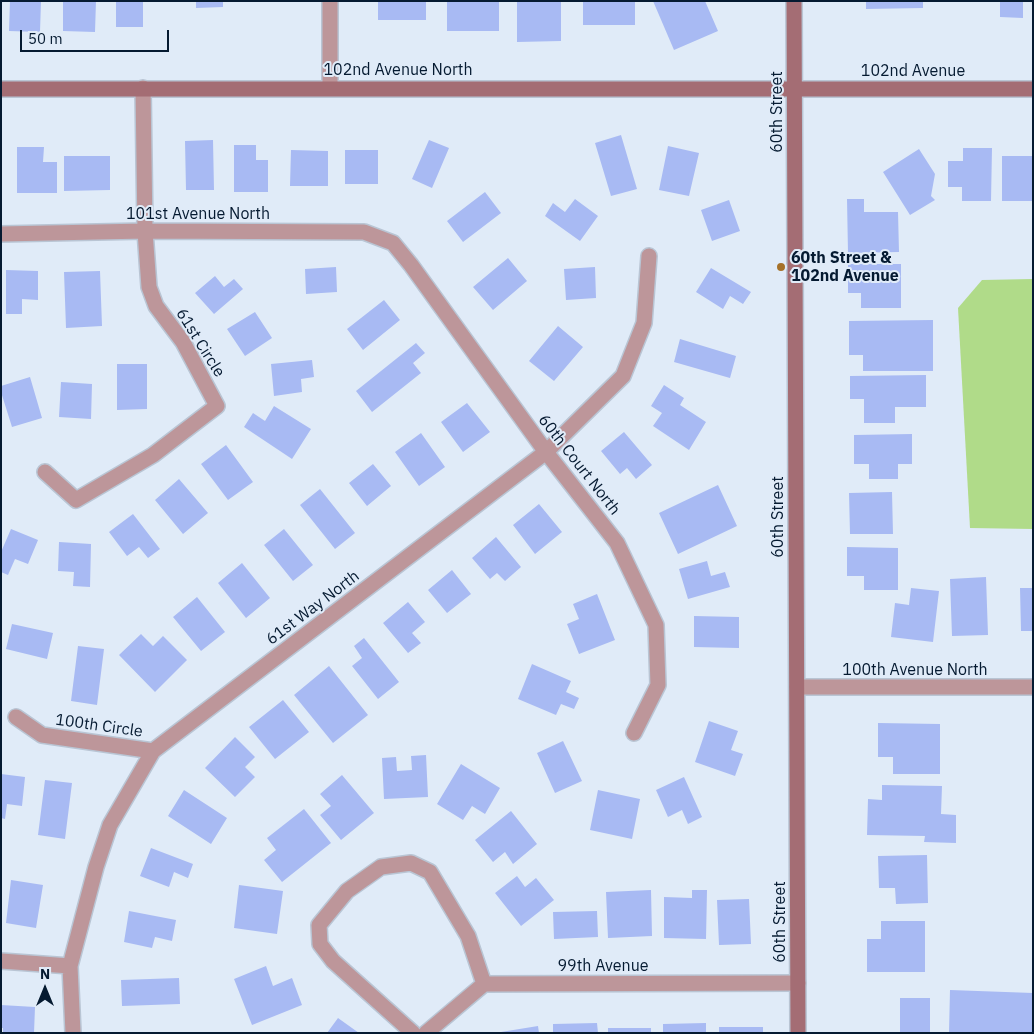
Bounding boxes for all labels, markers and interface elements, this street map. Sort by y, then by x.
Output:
scale bar [22,20,171,52]
text: 50 m [28,29,63,48]
street label: 102nd Avenue North [323,60,473,80]
street label: 102nd Avenue [861,61,965,81]
street label: 60th Street [767,71,787,153]
street label: 101st Avenue North [126,204,270,224]
place label: 60th Street & 102nd Avenue [791,248,899,286]
marker: 60th Street & 102nd Avenue [775,261,787,273]
street label: 61st Circle [171,305,229,381]
street label: 60th Court North [534,411,624,519]
street label: 60th Street [768,476,788,558]
street label: 61st Way North [263,567,363,649]
street label: 100th Avenue North [842,660,988,680]
street label: 100th Circle [54,710,144,742]
street label: 60th Street [770,881,790,963]
street label: 99th Avenue [557,956,649,976]
north arrow [20,964,70,1014]
text: N [40,965,50,983]

